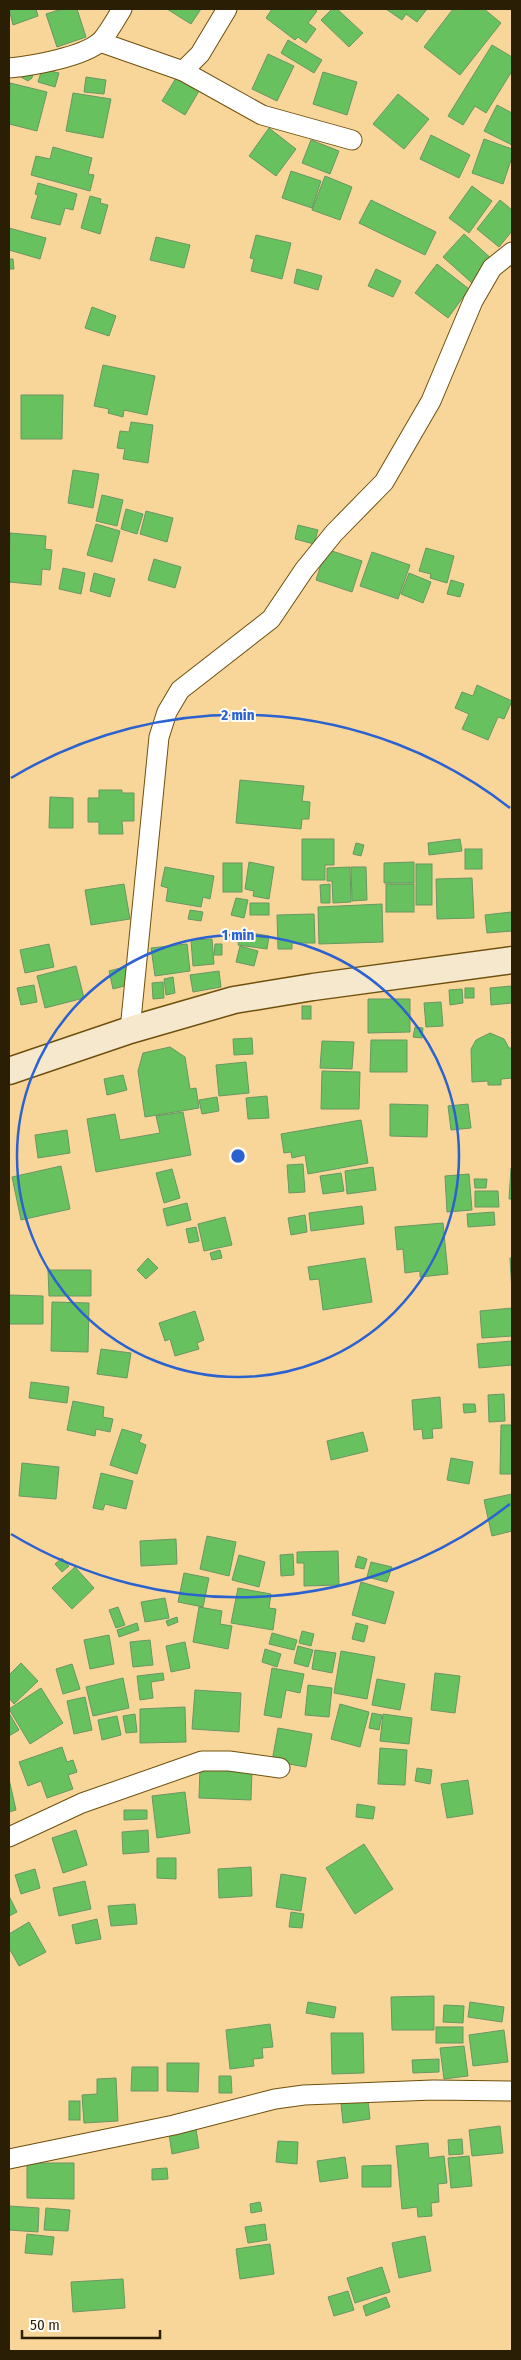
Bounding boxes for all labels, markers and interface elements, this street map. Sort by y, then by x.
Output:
text: 2 min [220,706,255,724]
text: 1 min [222,926,254,944]
centre of rings [229,1147,247,1165]
scale bar [22,2308,160,2340]
text: 50 m [30,2316,60,2334]

